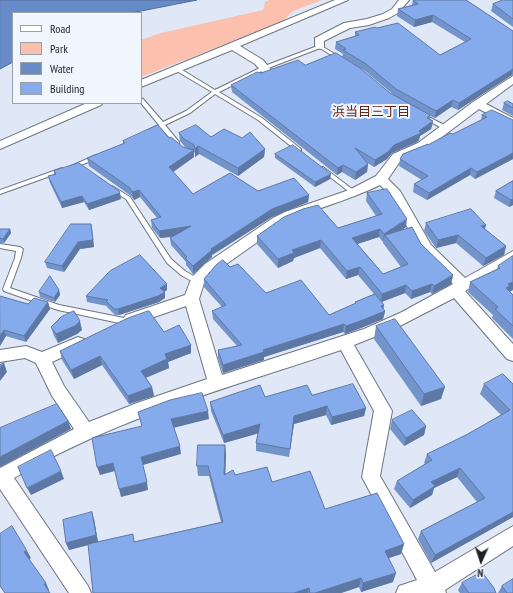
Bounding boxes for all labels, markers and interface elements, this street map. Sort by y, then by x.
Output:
legend [12,12,142,104]
text: Road [50,21,70,36]
text: Park [50,41,68,56]
text: Water [50,61,74,76]
text: Building [50,81,85,96]
district label: 浜当目三丁目 [332,104,410,120]
north arrow [461,541,501,581]
text: N [477,566,484,580]

